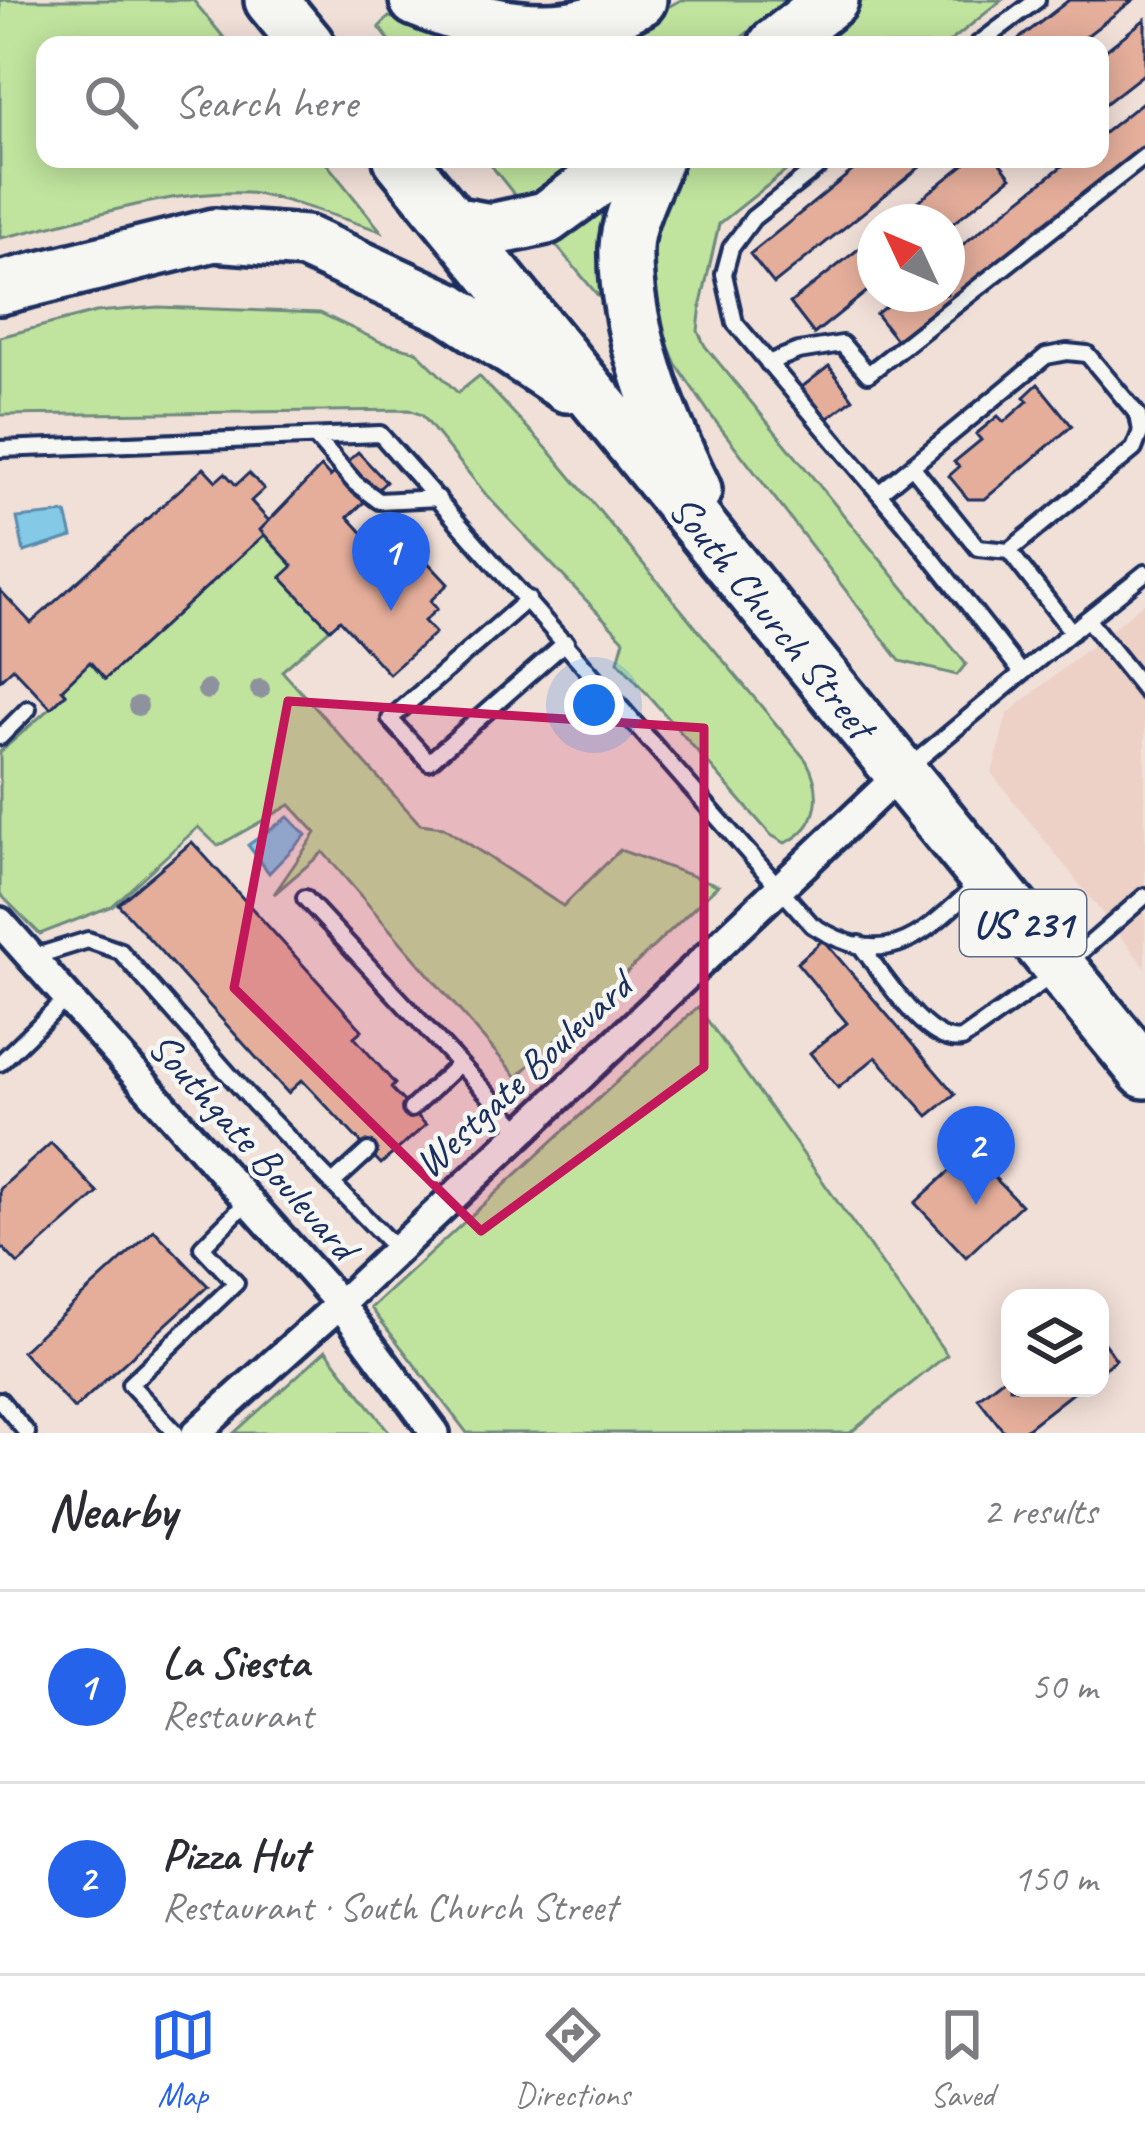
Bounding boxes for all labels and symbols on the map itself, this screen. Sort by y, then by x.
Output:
north arrow [857,204,965,312]
street label: South Church Street [657,484,890,754]
pin: 1 [352,512,430,611]
your location [564,675,624,735]
road number: US 231 [960,890,1086,956]
street label: Westgate Boulevard [403,956,648,1190]
street label: Southgate Boulevard [137,1021,373,1276]
pin: 2 [937,1106,1015,1205]

